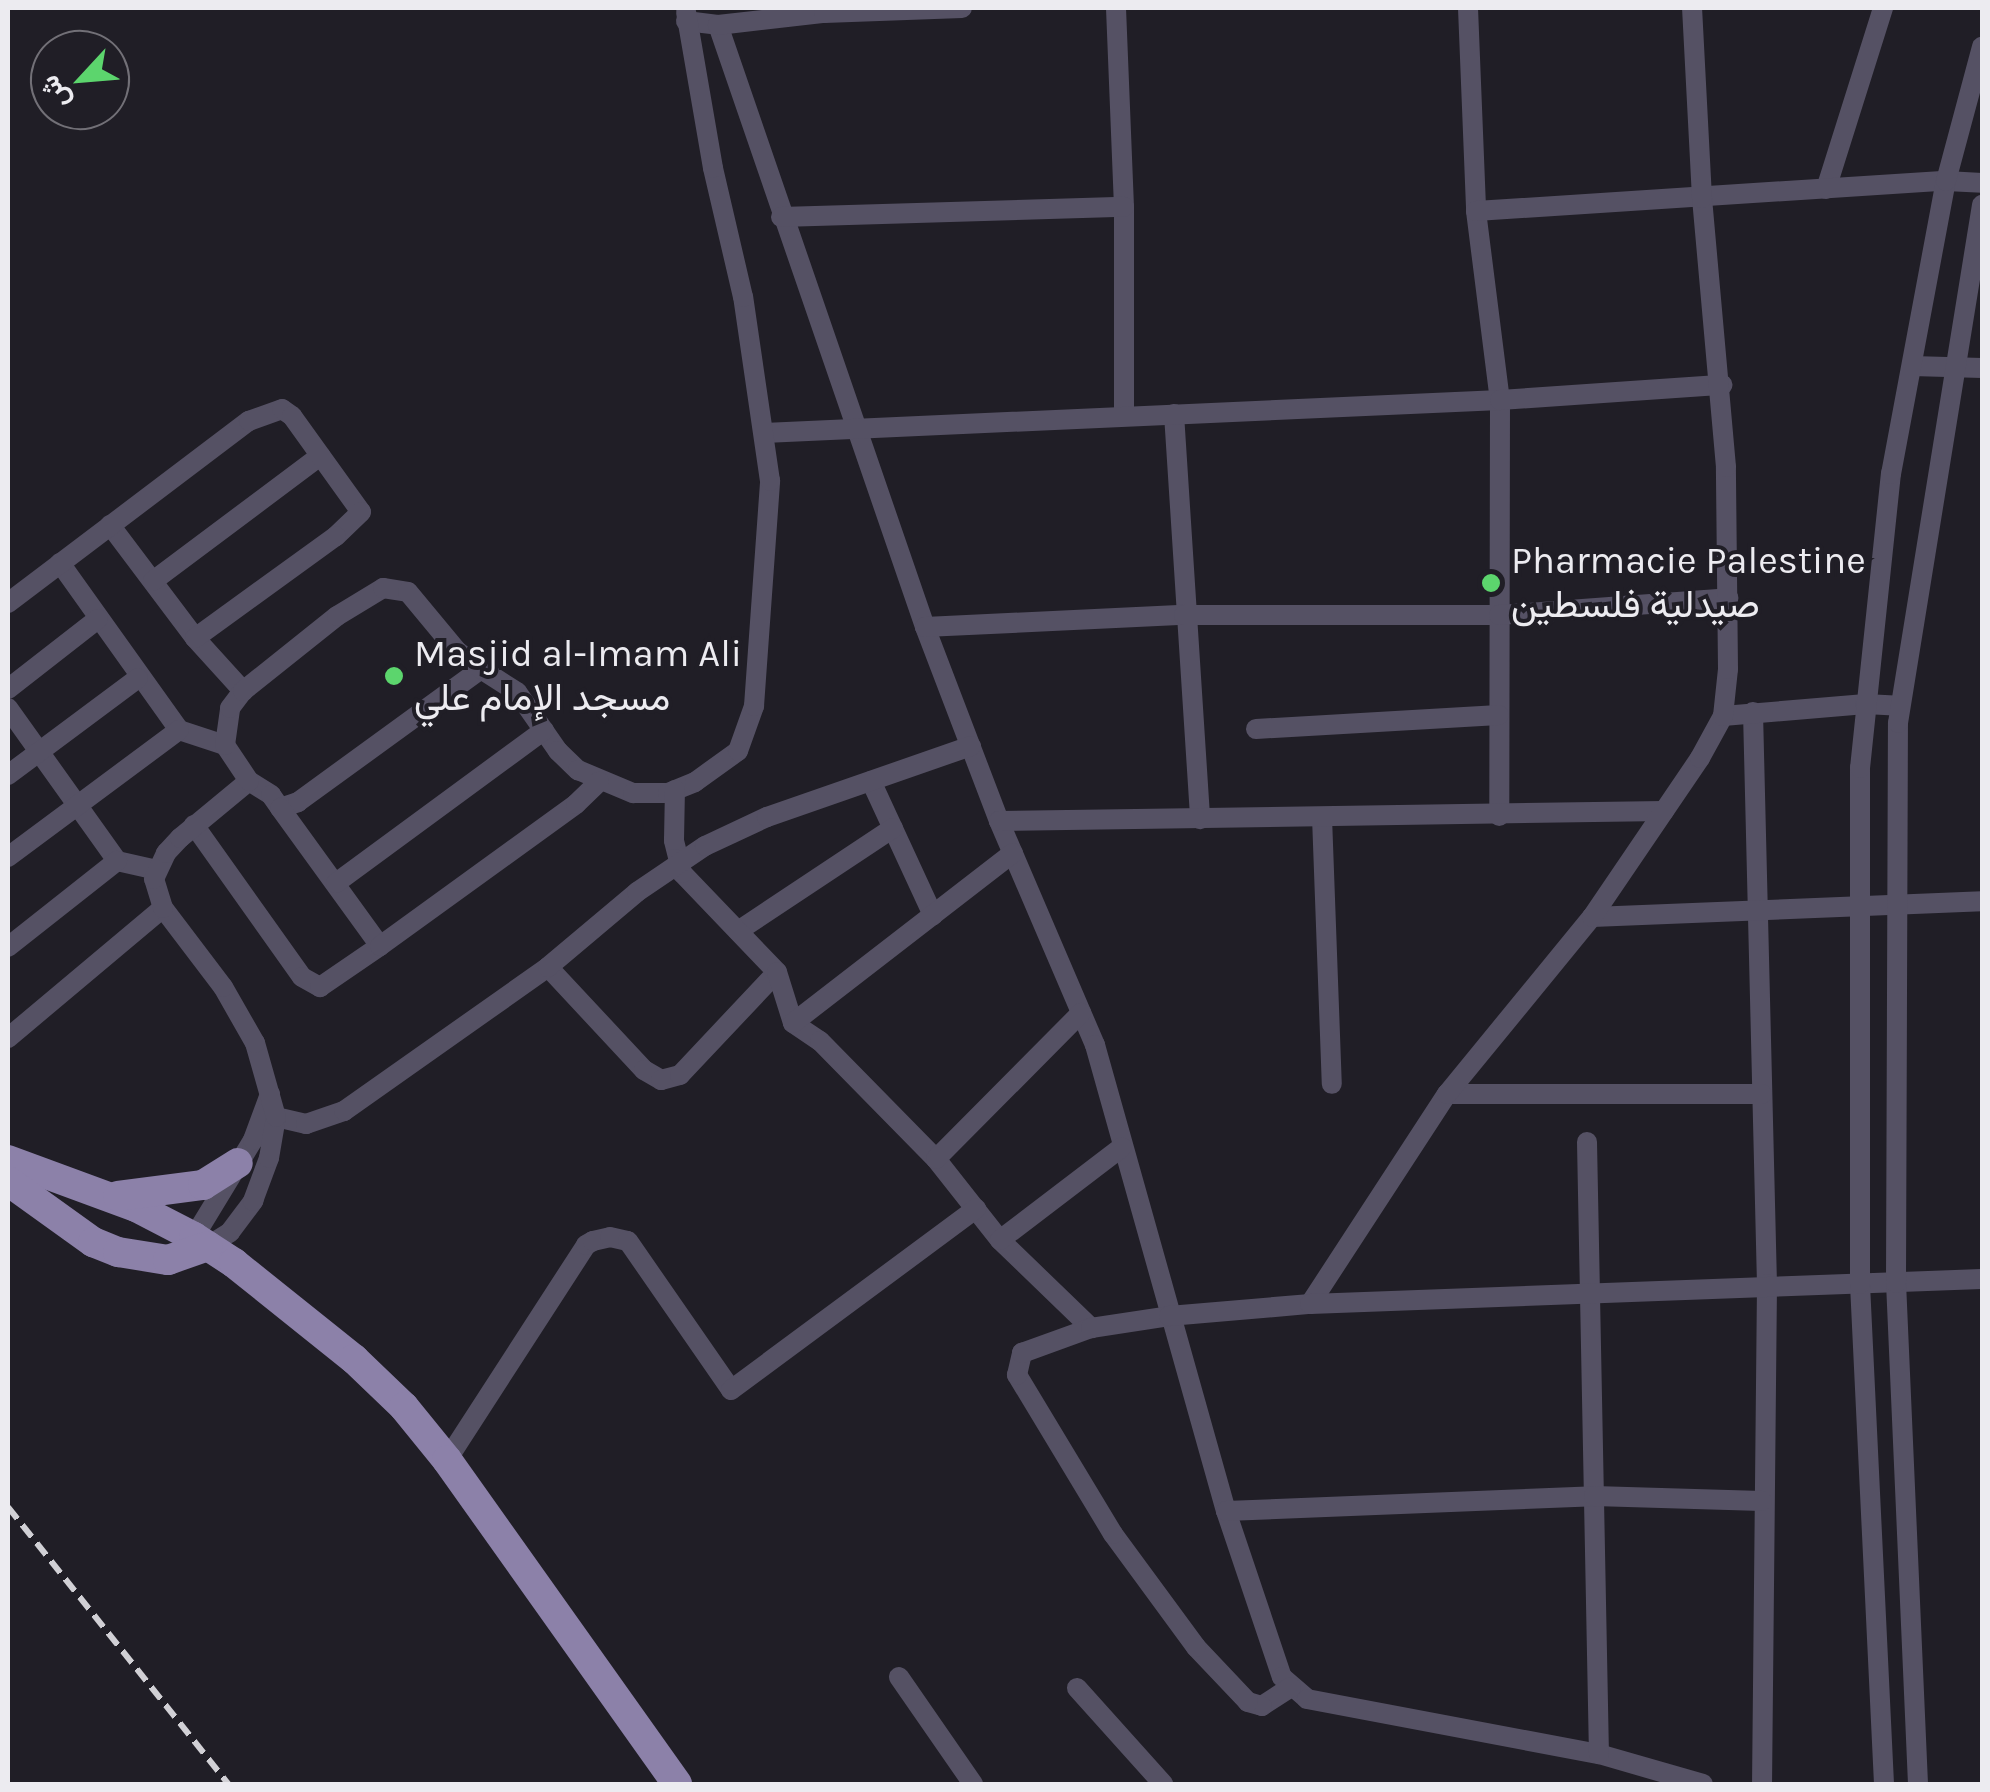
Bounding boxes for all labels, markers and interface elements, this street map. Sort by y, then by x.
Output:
north arrow [30,30,130,130]
text: ش [32,70,77,115]
place label: Pharmacie Palestine صيدلية فلسطين [1511,538,1866,628]
marker: Pharmacie Palestine صيدلية فلسطين [1480,572,1502,594]
place label: Masjid al-Imam Ali مسجد الإمام علي [414,631,742,721]
marker: Masjid al-Imam Ali مسجد الإمام علي [383,665,405,687]

